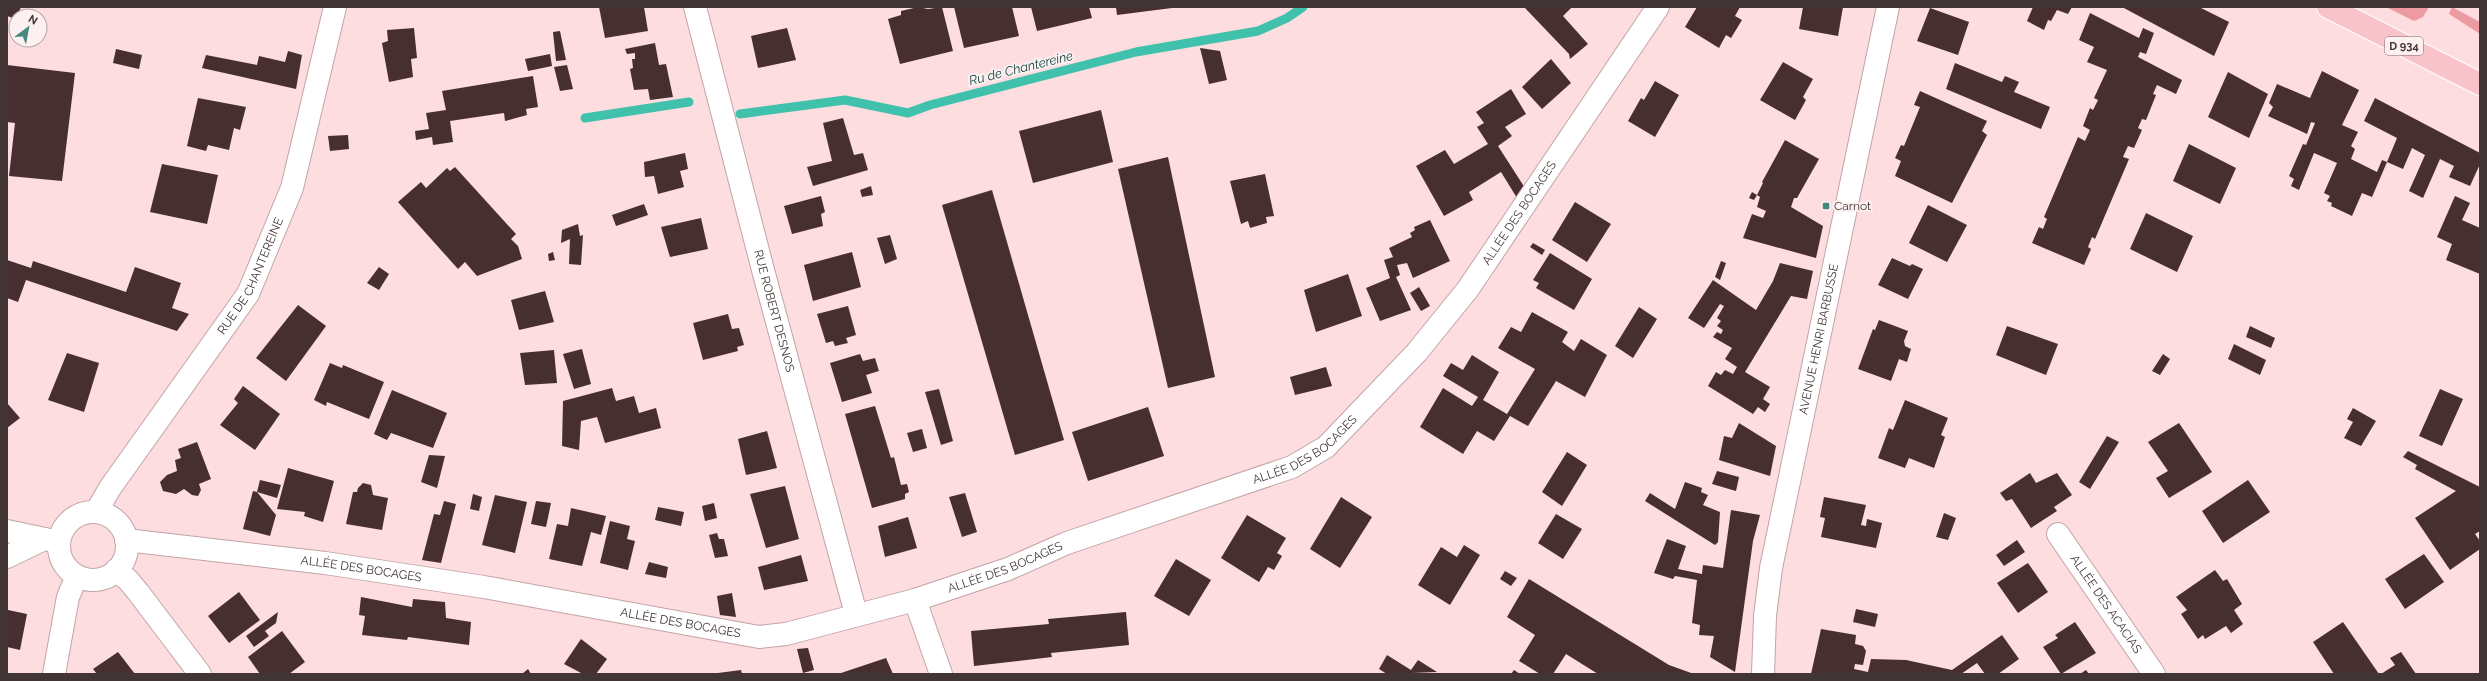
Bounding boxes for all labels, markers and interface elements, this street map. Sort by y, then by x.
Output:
north arrow [8,8,48,48]
text: N [26,12,40,28]
road number: D 934 [2385,37,2423,55]
water label: Ru de Chantereine [967,48,1075,88]
street label: ALLÉE DES BOCAGES [1479,158,1559,267]
place label: Carnot [1834,199,1871,213]
marker: Carnot [1821,201,1831,211]
street label: RUE DE CHANTEREINE [215,215,286,337]
street label: RUE ROBERT DESNOS [751,248,797,374]
street label: AVENUE HENRI BARBUSSE [1796,263,1841,416]
street label: ALLÉE DES BOCAGES [1251,412,1360,487]
street label: ALLÉE DES BOCAGES [946,539,1065,596]
street label: ALLÉE DES ACACIAS [2068,552,2145,656]
street label: ALLÉE DES BOCAGES [300,553,423,585]
street label: ALLÉE DES BOCAGES [619,605,742,641]

